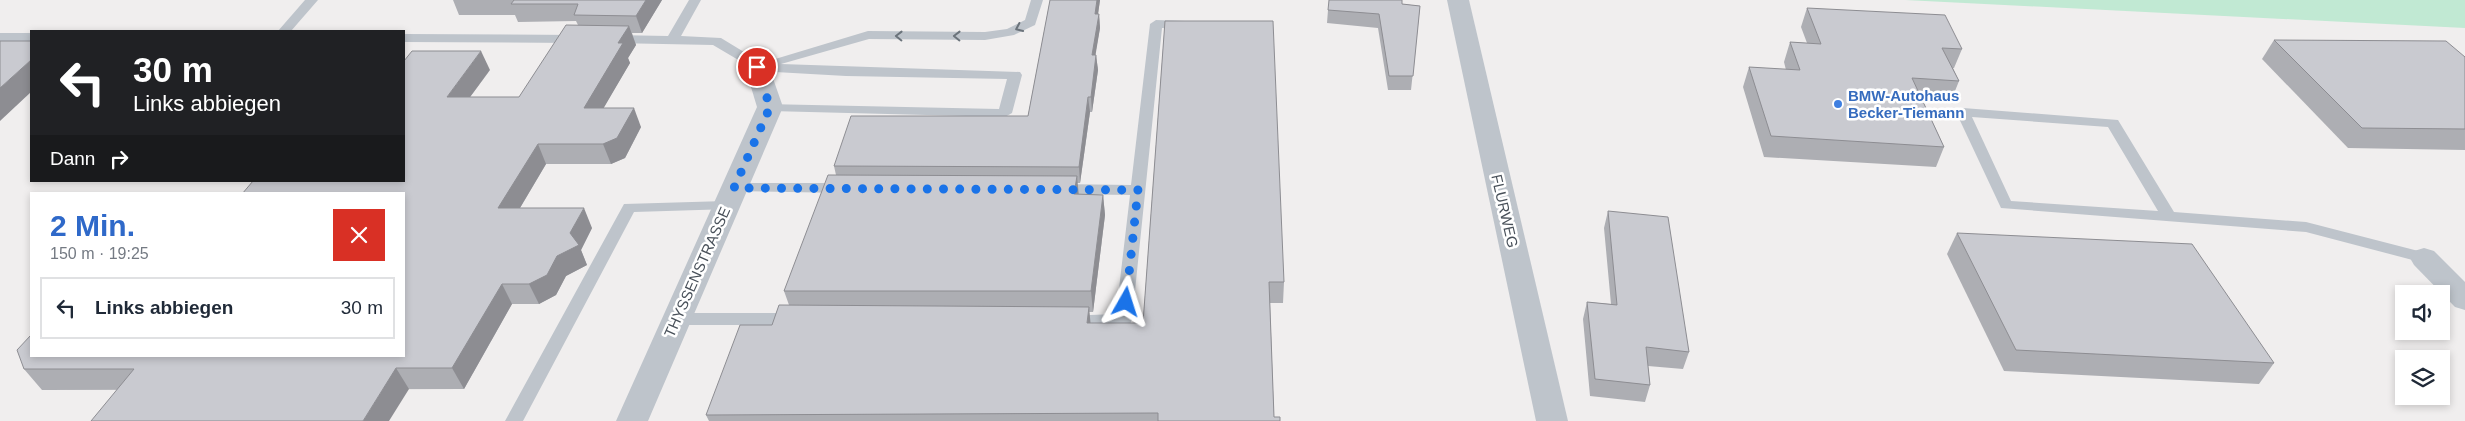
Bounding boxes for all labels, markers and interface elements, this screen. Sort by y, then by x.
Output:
one-way arrow [1015,21,1024,32]
one-way arrow [894,30,902,41]
one-way arrow [953,31,960,41]
pin [736,46,778,88]
icon: left [50,50,115,115]
text: 30 m [133,50,213,89]
icon: arrive [743,53,771,81]
place label: BMW-Autohaus Becker-Tiemann [1848,87,1964,121]
text: Links abbiegen [133,91,281,116]
marker: BMW-Autohaus Becker-Tiemann [1832,98,1844,110]
icon: right [105,145,133,173]
text: Dann [50,148,95,169]
street label: FLURWEG [1488,173,1522,249]
street label: THYSSENSTRASSE [661,204,733,340]
text: 2 Min. [50,209,135,242]
button: close [333,209,385,261]
text: 150 m · 19:25 [50,245,149,262]
position arrow [1099,275,1151,327]
map controls [2395,285,2450,405]
button: sound [2395,285,2450,340]
icon: left [52,294,80,322]
text: Links abbiegen [95,297,233,318]
text: 30 m [341,297,383,318]
button: layers [2395,350,2450,405]

